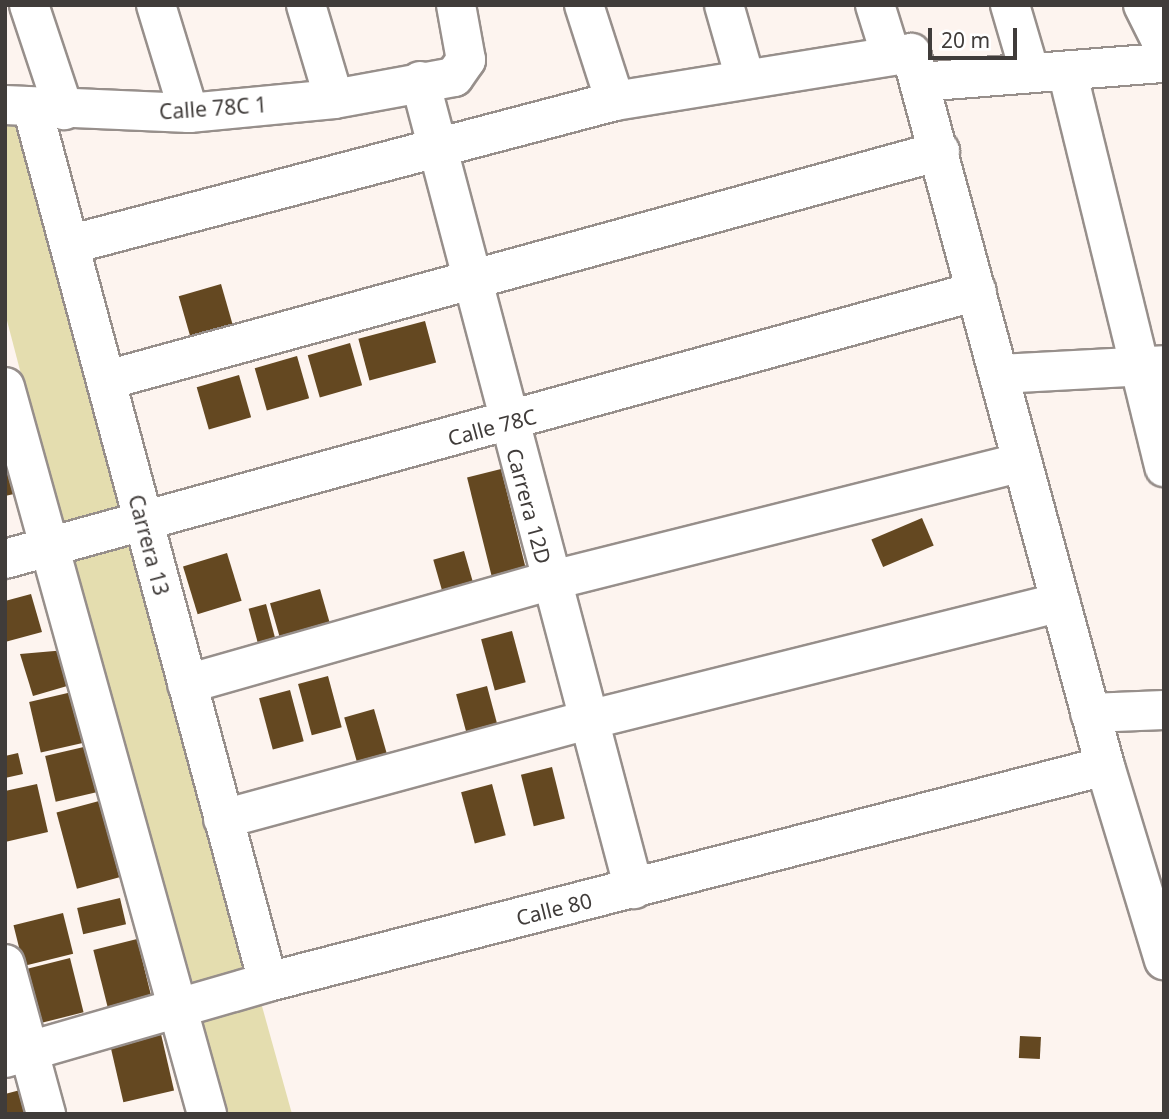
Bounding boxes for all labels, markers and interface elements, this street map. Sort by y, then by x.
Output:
scale bar [931,14,1020,58]
text: 20 m [941,26,990,54]
street label: Calle 78C 1 [158,92,268,124]
street label: Calle 78C [445,403,539,451]
street label: Carrera 12D [501,445,557,567]
street label: Carrera 13 [123,492,175,598]
street label: Calle 80 [513,887,595,931]

